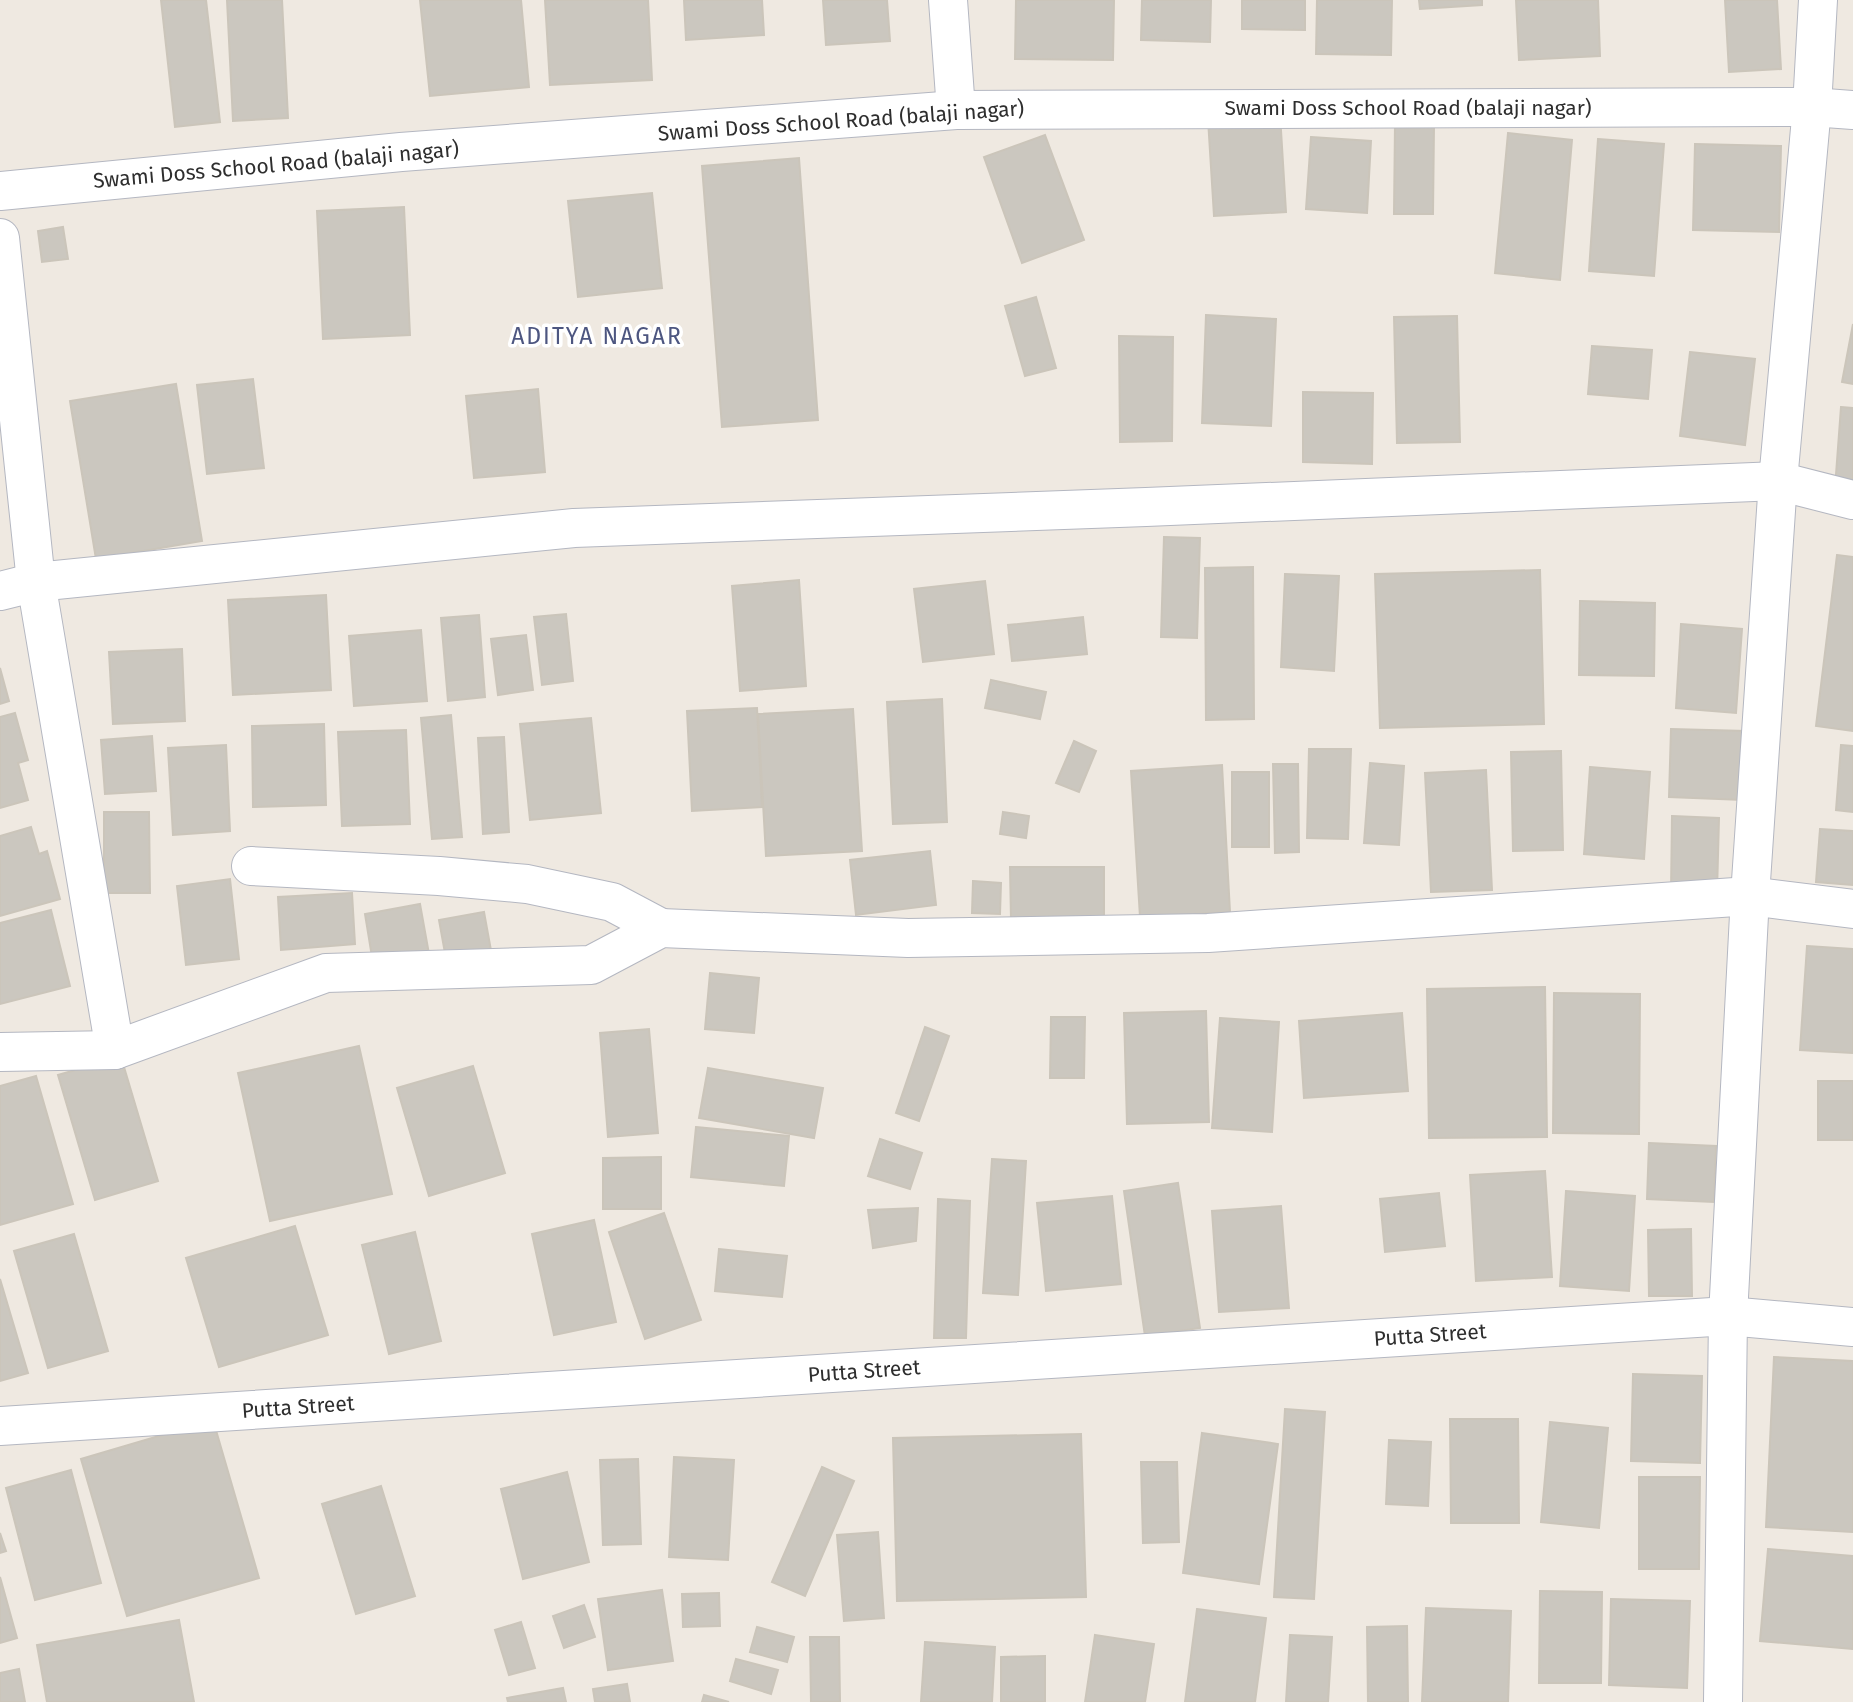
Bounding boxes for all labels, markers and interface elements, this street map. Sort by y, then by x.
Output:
street label: Swami Doss School Road (balaji nagar) [657,95,1025,147]
street label: Swami Doss School Road (balaji nagar) [1224,95,1592,121]
street label: Swami Doss School Road (balaji nagar) [92,136,460,194]
district label: ADITYA NAGAR [511,322,683,350]
street label: Putta Street [1373,1318,1488,1352]
street label: Putta Street [807,1354,922,1388]
street label: Putta Street [241,1390,356,1424]

